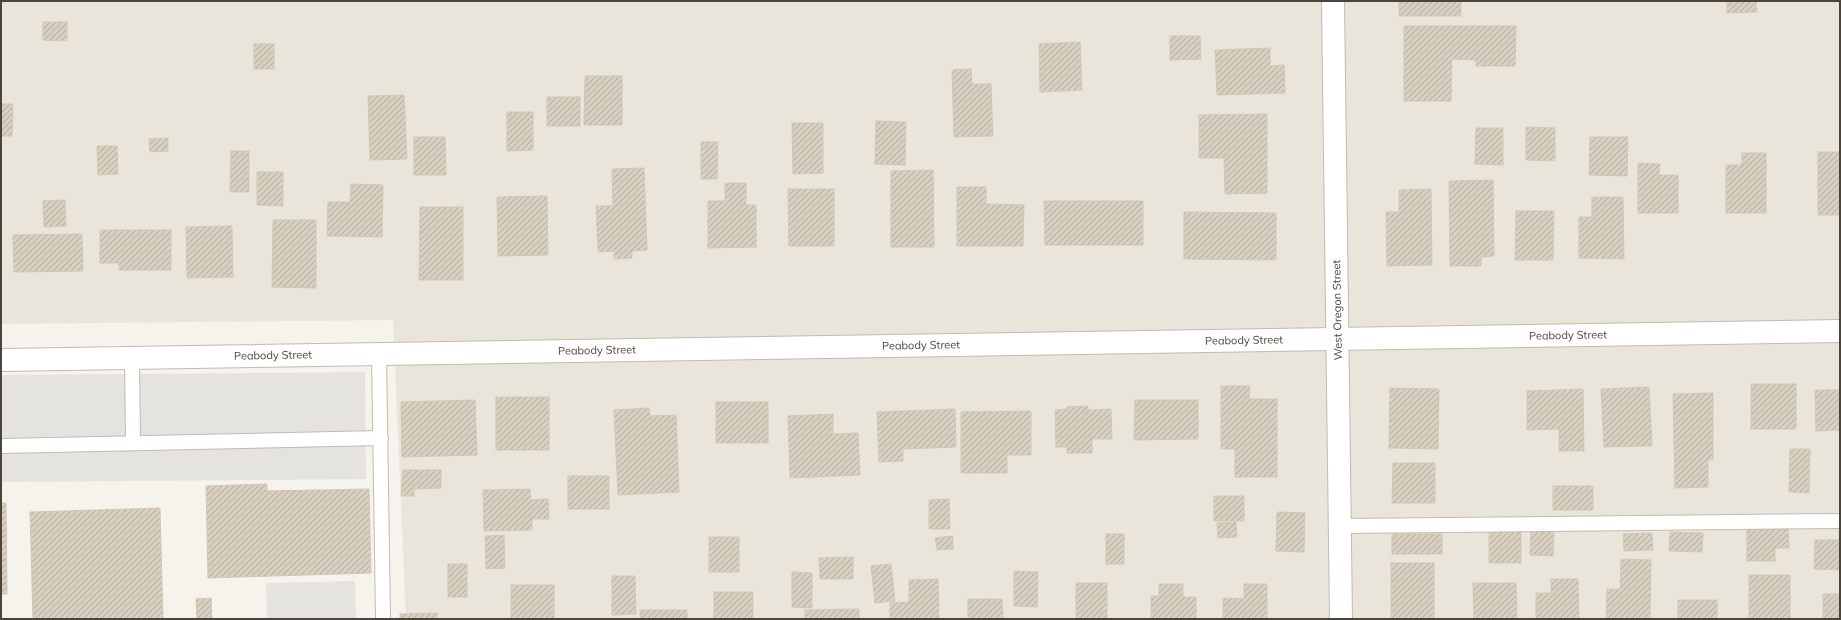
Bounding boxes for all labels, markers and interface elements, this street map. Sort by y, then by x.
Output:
street label: West Oregon Street [1329,259,1345,360]
street label: Peabody Street [1529,327,1607,343]
street label: Peabody Street [1205,332,1283,348]
street label: Peabody Street [882,337,960,353]
street label: Peabody Street [558,342,636,358]
street label: Peabody Street [234,347,312,363]

